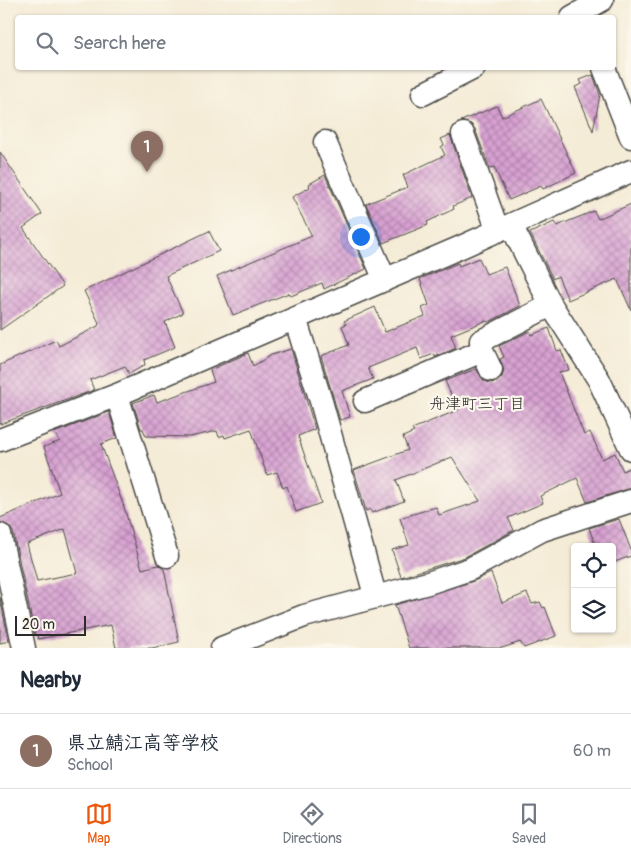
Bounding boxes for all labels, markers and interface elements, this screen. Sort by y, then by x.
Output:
search box [15,15,616,70]
icon: search [33,29,61,57]
text: Search here [73,31,166,55]
pin: 1 [131,131,163,172]
your location [348,224,374,250]
district label: 舟津町三丁目 [429,394,525,414]
map controls [571,543,616,633]
button: locate [571,543,616,588]
button: layers [571,588,616,633]
scale bar [15,613,86,636]
text: 20 m [22,616,55,633]
text: Nearby [20,667,81,694]
text: 県立鯖江高等学校 [67,731,219,755]
text: 1 [33,741,39,761]
text: 60 m [573,741,611,761]
text: School [67,755,113,775]
tab: Map [85,800,113,847]
tab: Directions [282,800,342,847]
tab: Saved [511,800,546,847]

